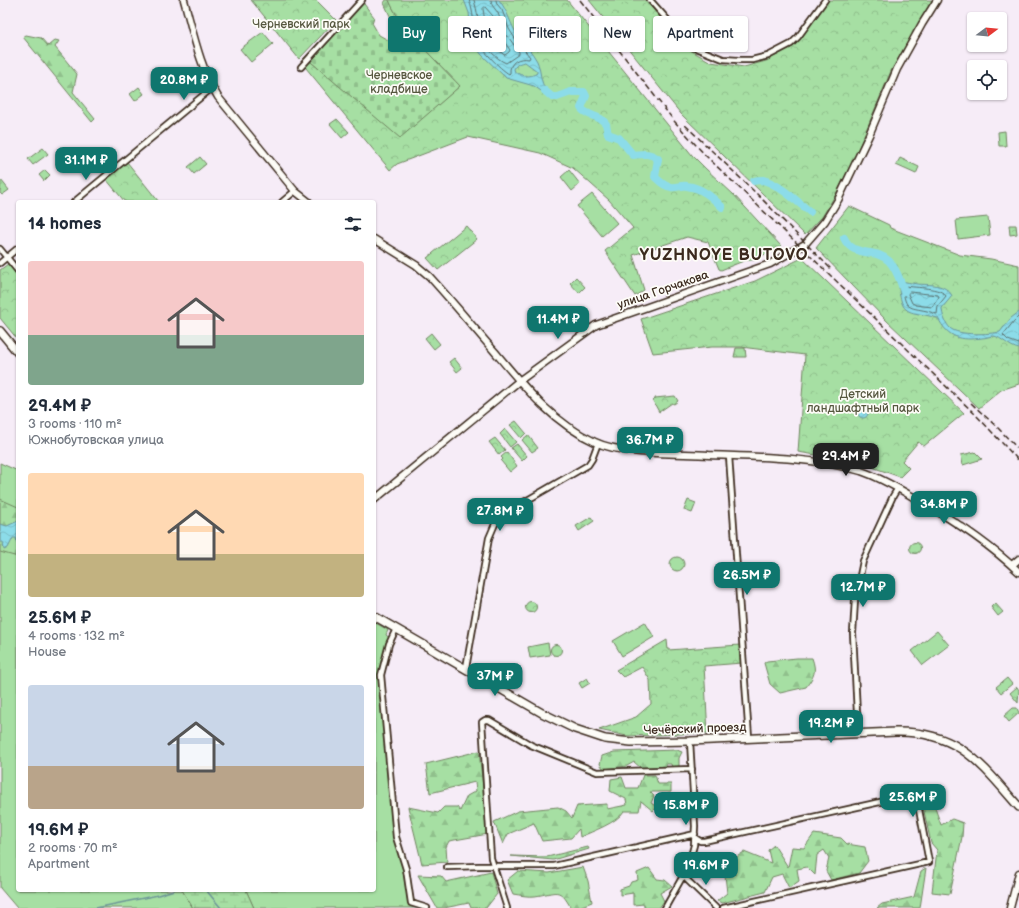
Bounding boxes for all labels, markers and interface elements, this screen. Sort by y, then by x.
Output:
north arrow [967,12,1007,52]
map controls [967,12,1007,100]
chip: Buy [388,16,440,52]
chip: Rent [448,16,506,52]
chip: Filters [514,16,581,52]
chip: New [589,16,645,52]
chip: Apartment [653,16,748,52]
park label: Черневский парк [252,17,350,32]
button: locate [967,60,1007,100]
pin: 20.8M ₽ [147,67,221,101]
park label: Черневское кладбище [366,68,432,97]
text: 20.8M ₽ [160,72,208,88]
pin: 31.1M ₽ [49,147,123,181]
text: 31.1M ₽ [64,152,108,168]
icon: filters [342,213,364,235]
text: 14 homes [28,214,101,234]
district label: YUZHNOYE BUTOVO [640,246,808,265]
street label: улица Горчакова [616,267,710,313]
icon: home [160,287,232,359]
pin: 11.4M ₽ [521,306,595,340]
text: 11.4M ₽ [536,311,580,327]
park label: Детский ландшафтный парк [807,387,920,416]
text: 29.4M ₽ [28,396,91,416]
text: 3 rooms · 110 m² [28,416,122,432]
pin: 36.7M ₽ [613,427,687,461]
text: Южнобутовская улица [28,432,164,448]
text: 36.7M ₽ [626,432,674,448]
pin: 29.4M ₽ [809,443,883,477]
text: 29.4M ₽ [822,448,870,464]
pin: 34.8M ₽ [907,491,981,525]
text: 34.8M ₽ [920,496,968,512]
pin: 27.8M ₽ [463,498,537,532]
icon: home [160,499,232,571]
text: 27.8M ₽ [476,503,524,519]
pin: 26.5M ₽ [710,562,784,596]
text: 26.5M ₽ [723,567,771,583]
pin: 12.7M ₽ [826,574,900,608]
text: 12.7M ₽ [840,579,886,595]
text: 25.6M ₽ [28,608,91,628]
text: 4 rooms · 132 m² [28,628,125,644]
text: House [28,644,66,660]
pin: 37M ₽ [467,663,523,697]
text: 37M ₽ [476,668,514,684]
pin: 19.2M ₽ [794,710,868,744]
icon: home [160,711,232,783]
text: 19.2M ₽ [808,715,854,731]
street label: Чечёрский проезд [643,720,747,738]
pin: 25.6M ₽ [876,784,950,818]
text: 25.6M ₽ [889,789,937,805]
pin: 15.8M ₽ [649,792,723,826]
text: 15.8M ₽ [663,797,709,813]
text: 19.6M ₽ [28,820,88,840]
text: 2 rooms · 70 m² [28,840,118,856]
pin: 19.6M ₽ [669,852,743,886]
text: Apartment [28,856,89,872]
text: 19.6M ₽ [683,857,729,873]

